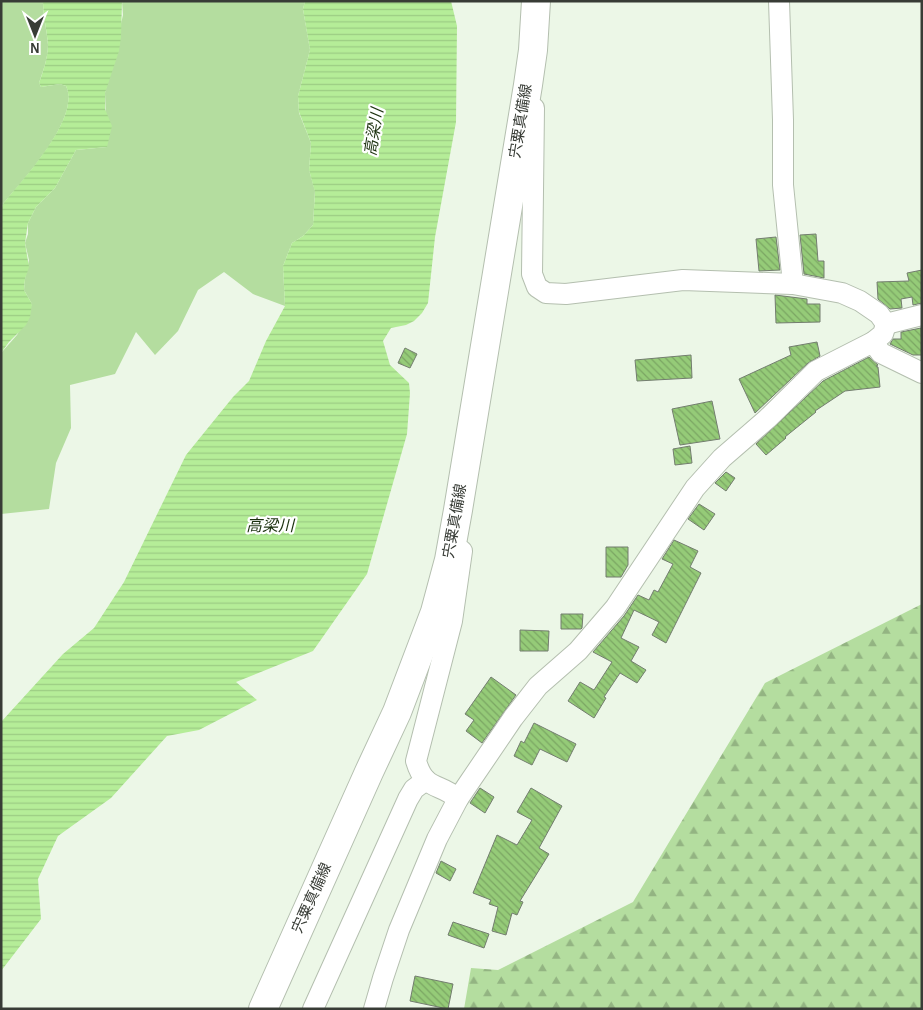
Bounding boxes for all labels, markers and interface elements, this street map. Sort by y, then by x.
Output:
north arrow [10,10,60,60]
text: N [30,40,40,54]
street label: 宍粟真備線 [507,83,534,159]
water label: 高梁川 [361,105,386,157]
street label: 宍粟真備線 [440,483,469,559]
water label: 高梁川 [246,517,296,534]
street label: 宍粟真備線 [289,860,334,935]

